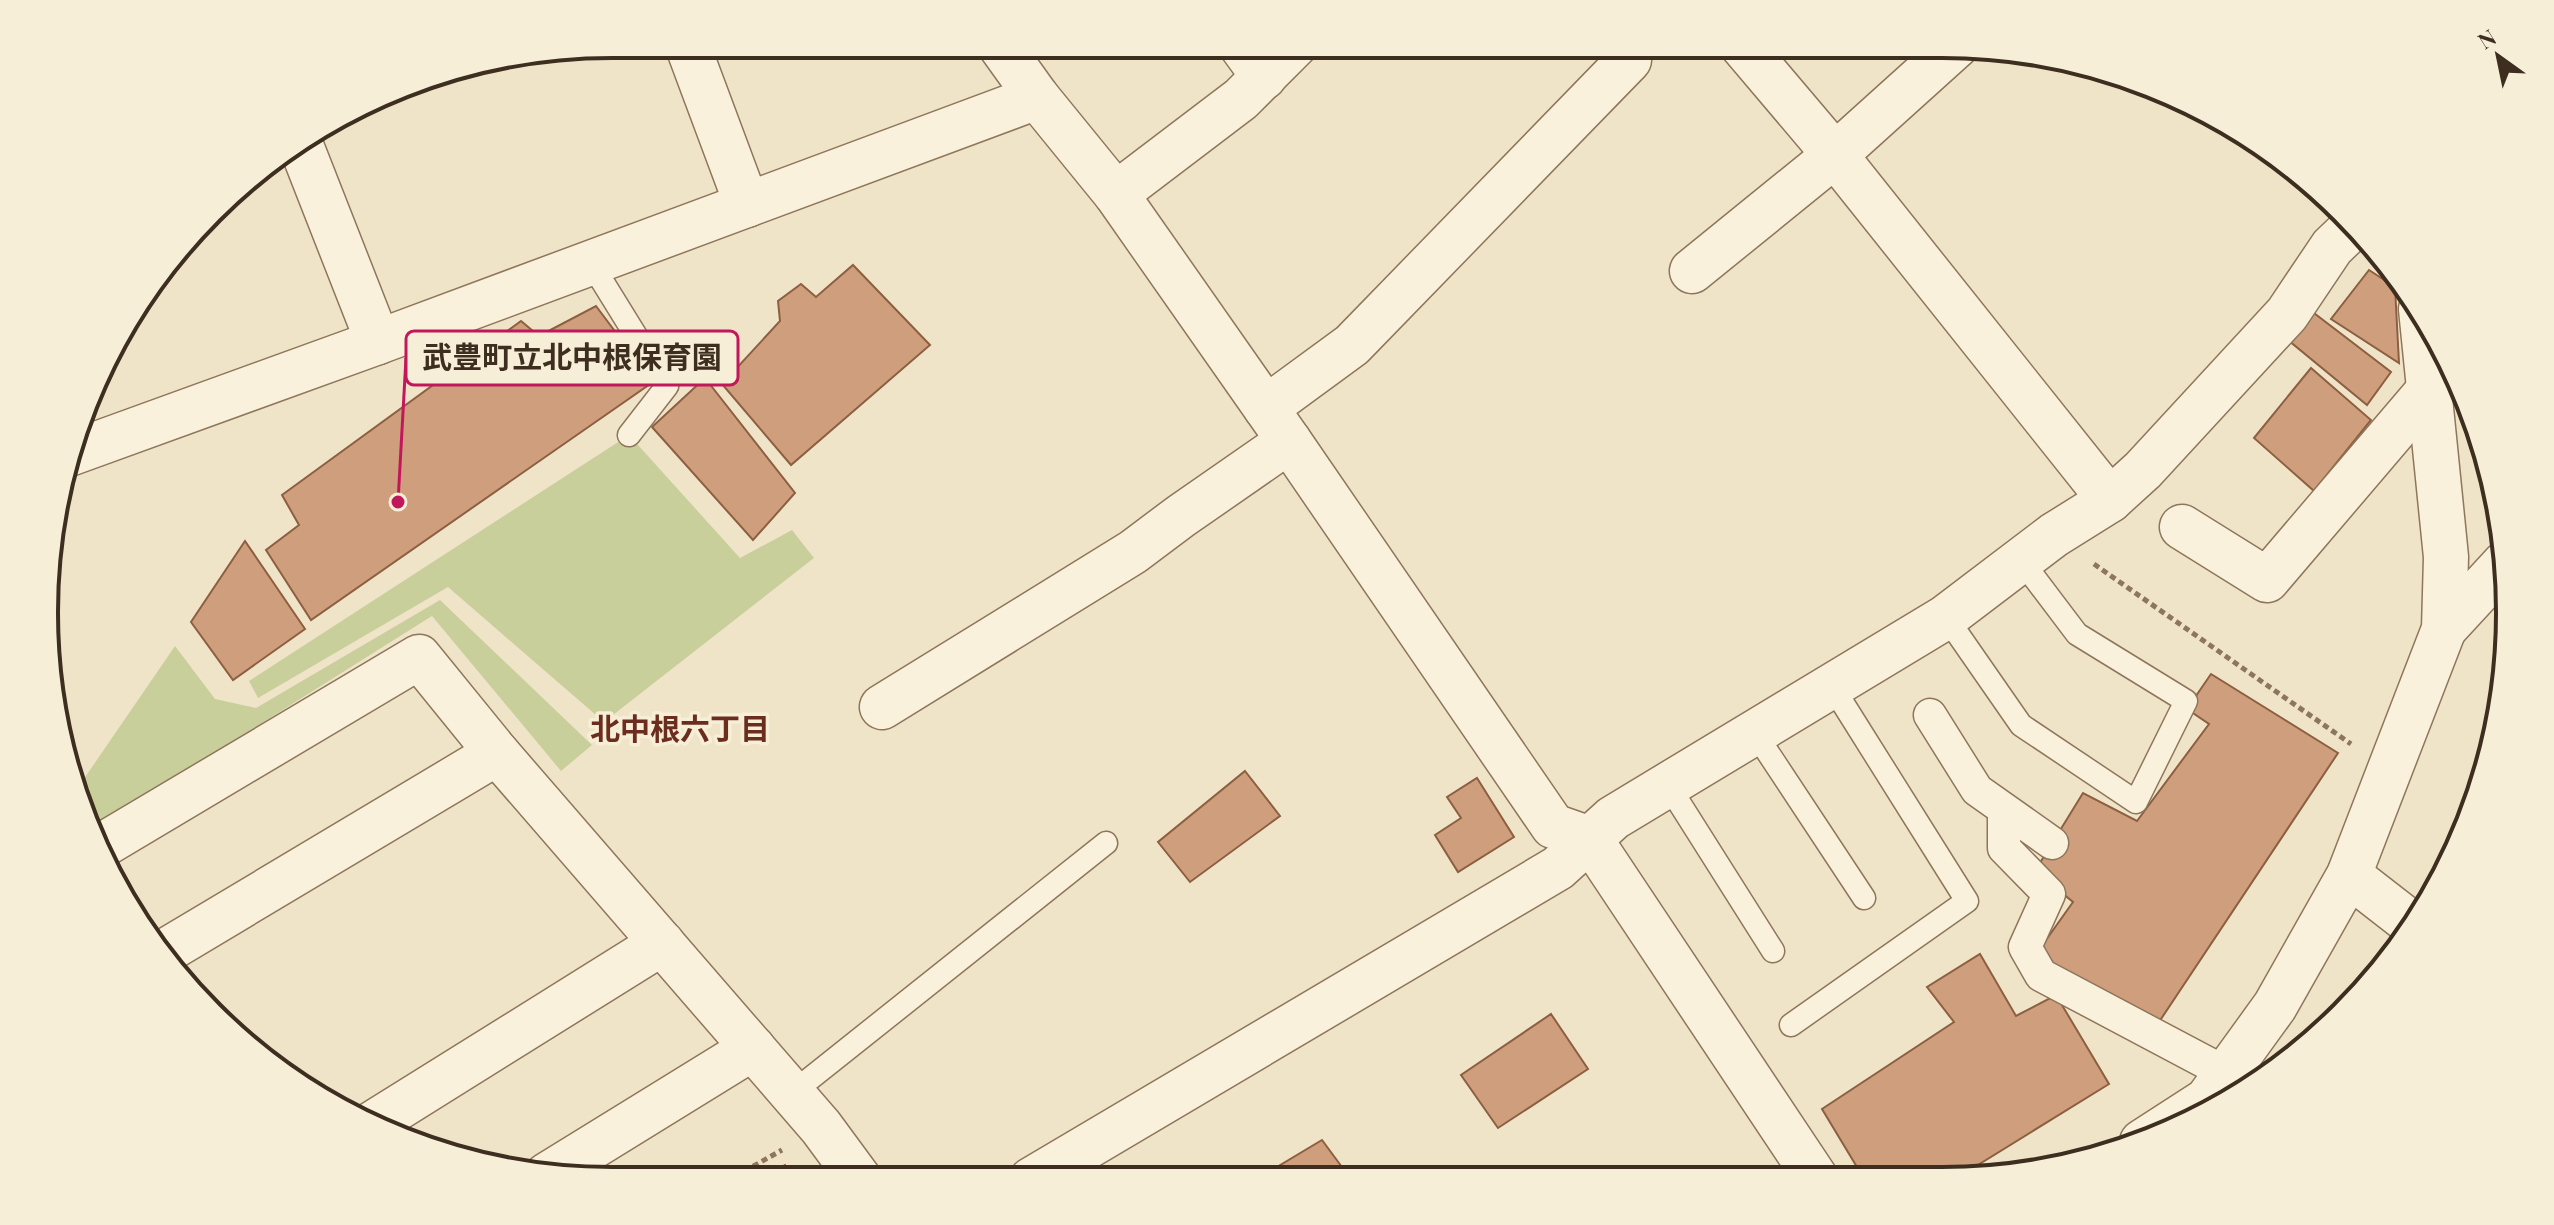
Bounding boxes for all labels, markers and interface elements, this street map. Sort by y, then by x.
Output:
north arrow [2458,16,2538,96]
text: N [2472,21,2501,55]
callout: 武豊町立北中根保育園 [406,331,738,385]
text: 武豊町立北中根保育園 [422,336,722,376]
district label: 北中根六丁目 [590,708,770,748]

